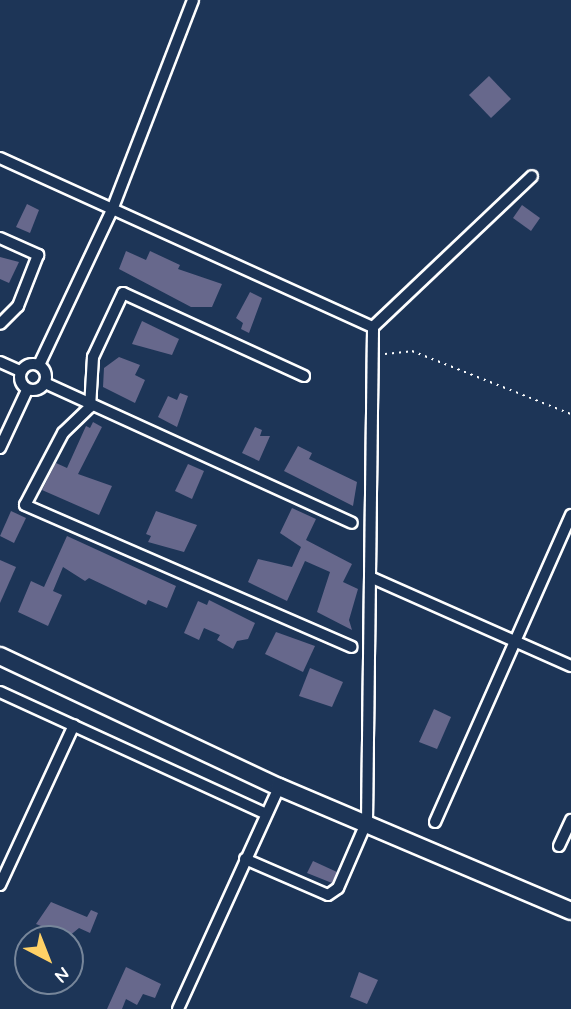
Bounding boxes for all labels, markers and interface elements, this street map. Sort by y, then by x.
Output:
north arrow [14,925,84,995]
text: N [49,961,75,988]

